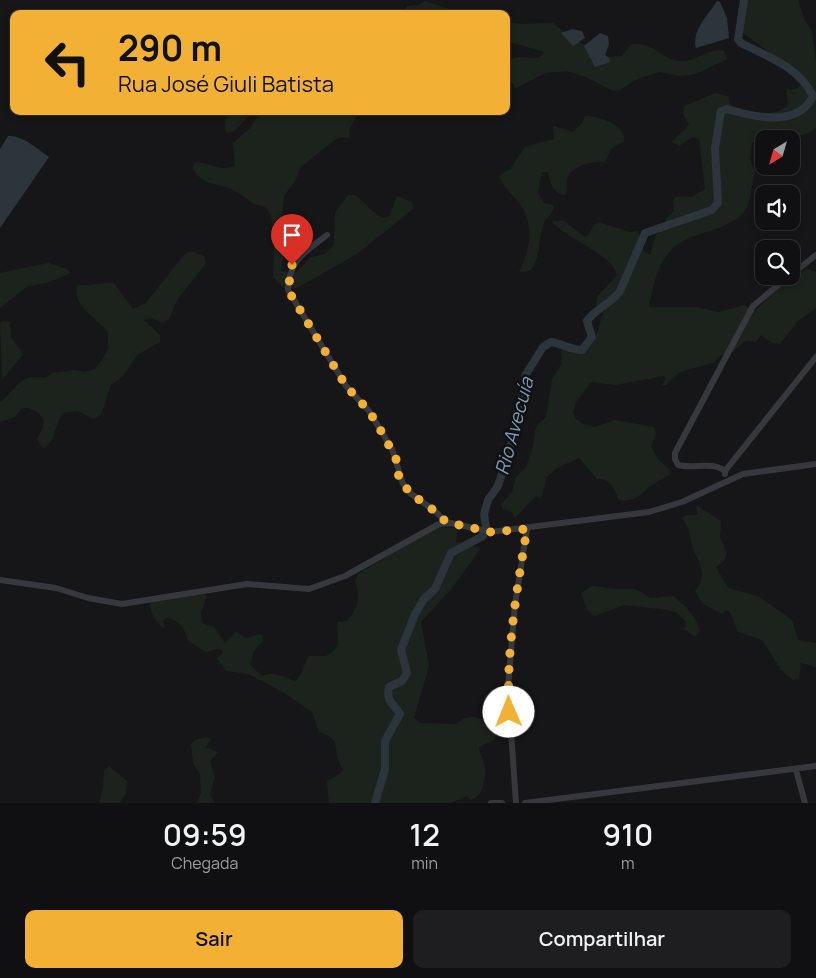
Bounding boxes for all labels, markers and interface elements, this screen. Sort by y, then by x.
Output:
text: 290 m [118,24,222,72]
icon: left [35,30,100,95]
text: Rua José Giuli Batista [118,69,334,99]
north arrow [755,130,800,175]
map controls [755,130,800,285]
button: sound [755,185,800,230]
pin [271,214,313,265]
icon: arrive [278,221,306,249]
button: search [755,240,800,285]
water label: Rio Avecuía [489,373,540,478]
position arrow [482,685,534,737]
text: 09:59 [163,814,247,855]
text: 12 [410,814,440,855]
text: 910 [603,814,653,855]
text: Chegada [171,852,238,874]
text: min [411,852,438,874]
text: m [621,852,635,874]
button: Sair [25,910,403,968]
button: Compartilhar [413,910,791,968]

